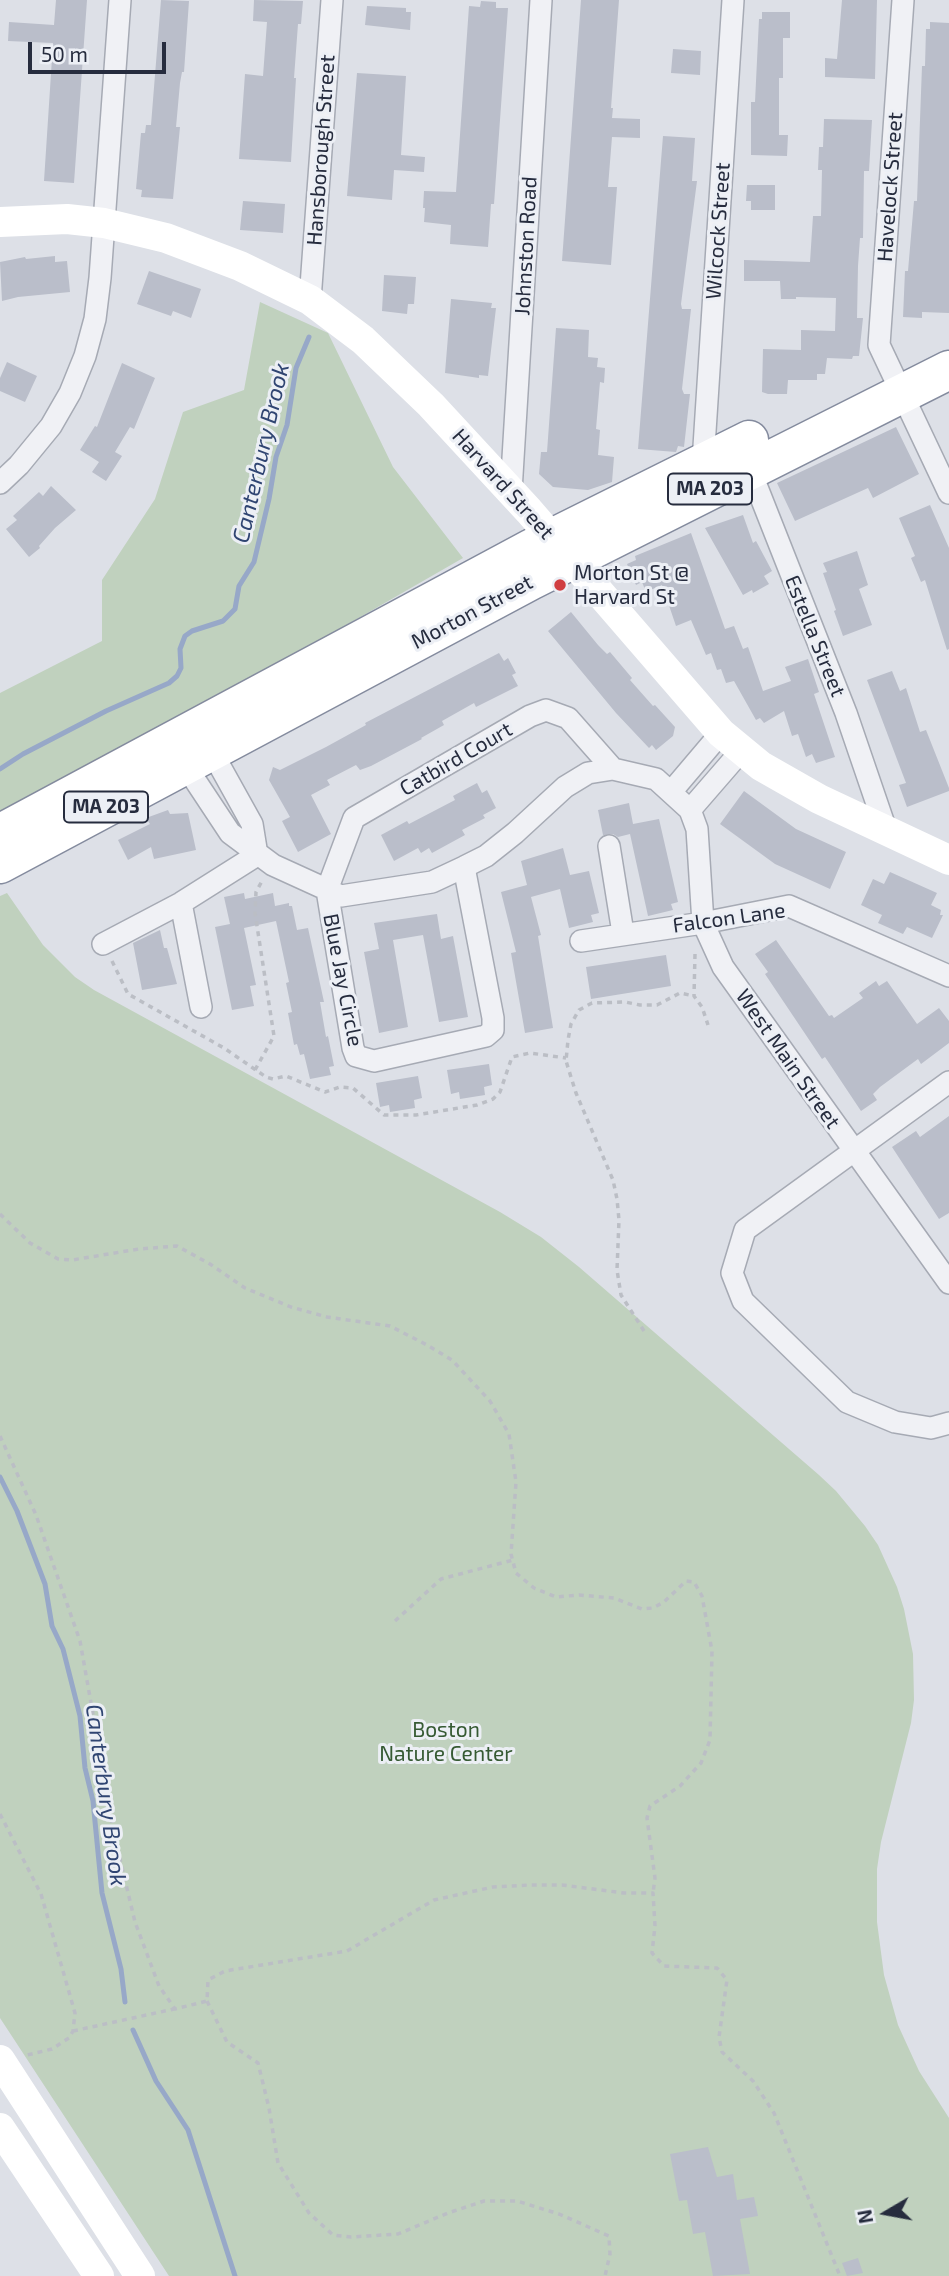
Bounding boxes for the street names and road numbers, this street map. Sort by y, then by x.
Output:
street label: Hansborough Street [302,54,340,246]
street label: Havelock Street [872,111,908,263]
street label: Wilcock Street [701,162,735,300]
street label: Johnston Road [510,176,542,316]
street label: Harvard Street [447,424,559,544]
road number: MA 203 [668,474,752,504]
street label: Morton Street [407,569,537,655]
street label: Estella Street [779,572,851,700]
street label: Catbird Court [395,717,517,801]
road number: MA 203 [64,792,148,822]
street label: Falcon Lane [671,898,787,938]
street label: Blue Jay Circle [318,911,368,1049]
street label: West Main Street [730,984,846,1134]

